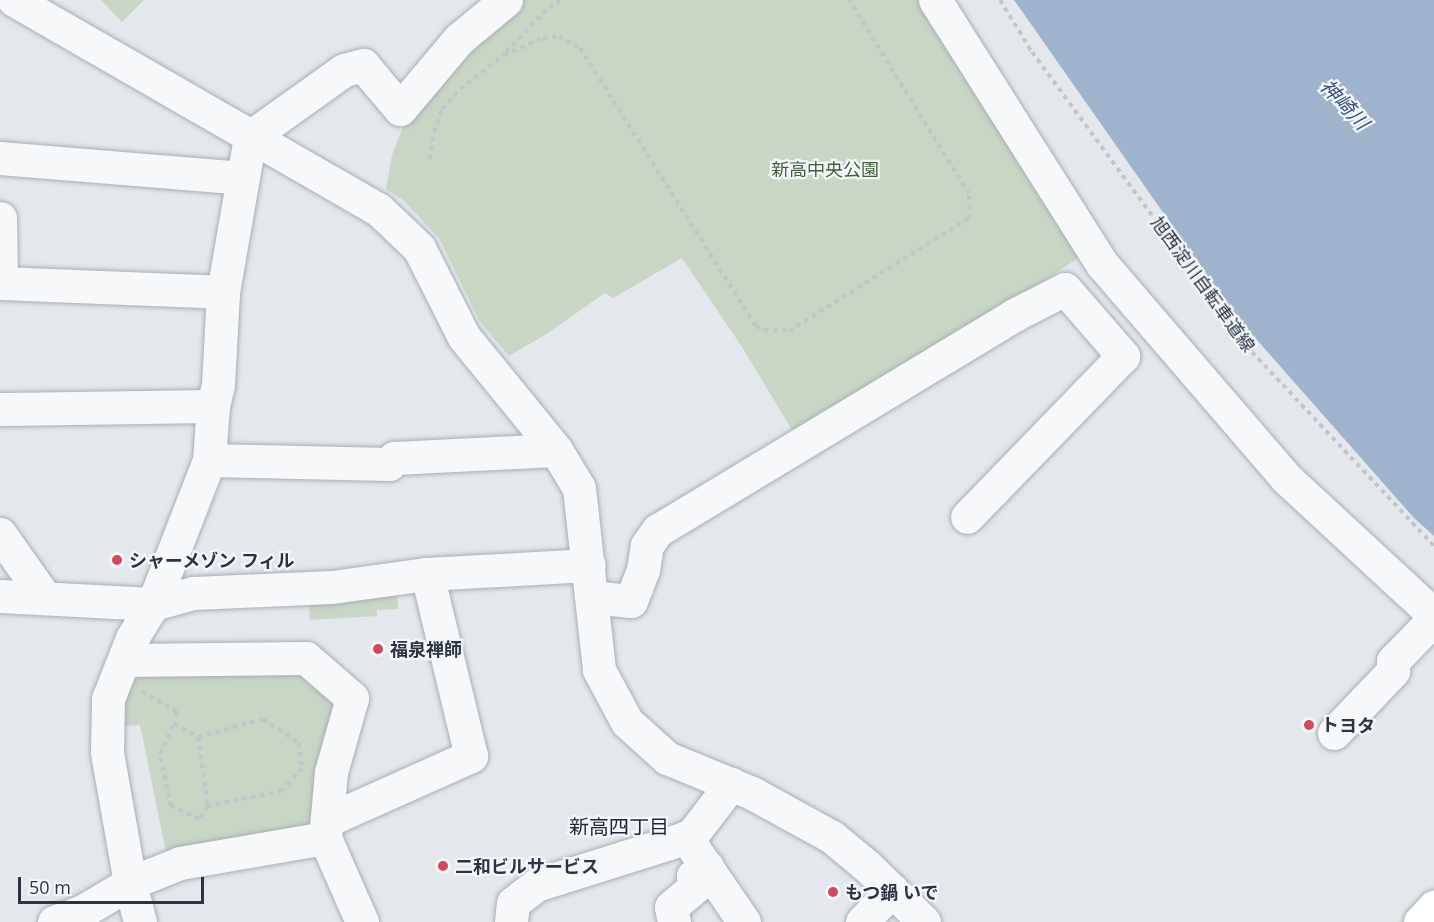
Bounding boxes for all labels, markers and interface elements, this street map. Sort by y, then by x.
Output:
water label: 神崎川 [1316,74,1374,134]
park label: 新高中央公園 [771,158,879,180]
street label: 旭西淀川自転車道線 [1147,212,1259,356]
place label: シャーメゾン フィル [129,549,296,571]
marker: シャーメゾン フィル [110,553,124,567]
place label: 福泉禅師 [390,638,462,660]
marker: 福泉禅師 [371,642,385,656]
place label: トヨタ [1321,714,1375,736]
marker: トヨタ [1302,718,1316,732]
district label: 新高四丁目 [569,814,669,838]
place label: 二和ビルサービス [455,855,599,877]
marker: 二和ビルサービス [436,859,450,873]
scale bar [21,865,207,903]
text: 50 m [29,875,71,899]
place label: もつ鍋 いで [845,881,940,903]
marker: もつ鍋 いで [826,885,840,899]

